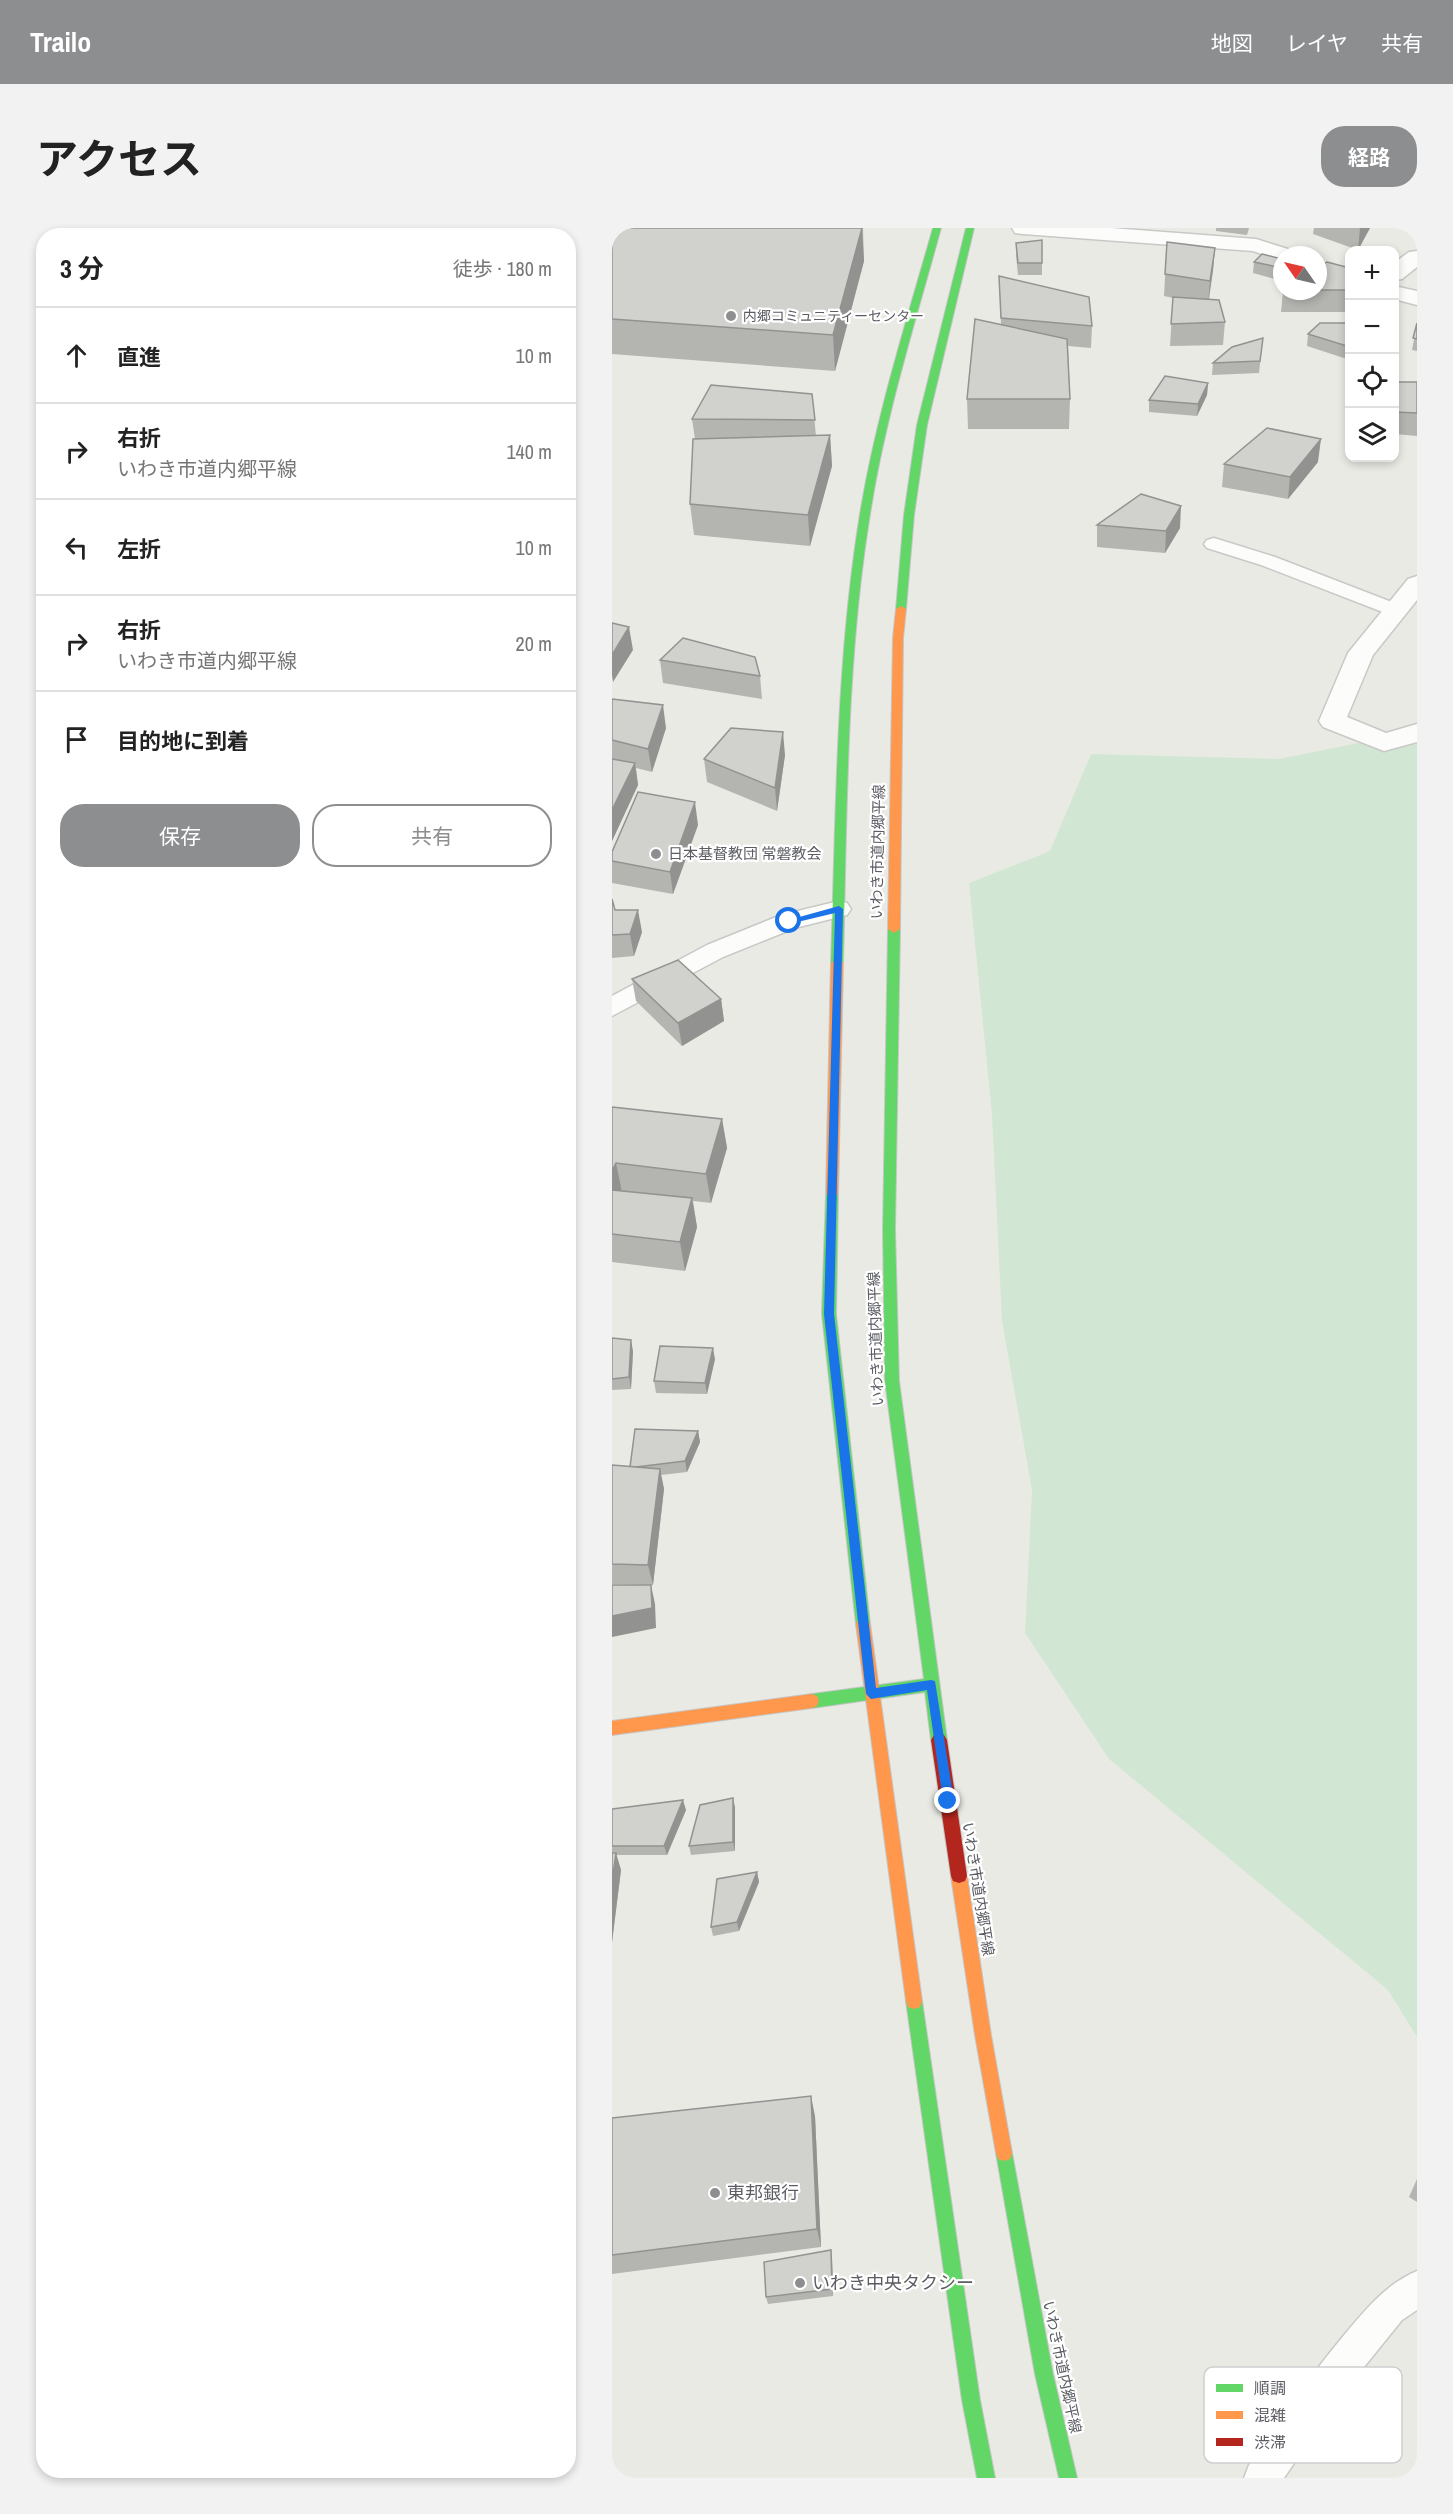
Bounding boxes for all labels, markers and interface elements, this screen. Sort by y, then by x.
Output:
text: Trailo [30,23,91,61]
text: 地図 [1211,29,1253,58]
text: レイヤ [1286,29,1348,58]
text: 共有 [1381,29,1423,58]
button: 経路 [1321,126,1417,187]
text: アクセス [36,131,202,187]
north arrow [1273,246,1327,300]
map controls [1345,246,1399,462]
button: + [1345,246,1399,300]
text: 3 分 [60,251,104,286]
text: 徒歩 · 180 m [453,255,552,282]
button: − [1345,300,1399,354]
place label: 内郷コミュニティーセンター [743,307,924,325]
marker: 内郷コミュニティーセンター [724,309,738,323]
icon: ahead [60,339,93,372]
text: 直進 [117,342,161,372]
text: 10 m [516,342,552,369]
button: locate [1345,354,1399,408]
button: layers [1345,408,1399,462]
text: 右折 [117,423,161,453]
icon: right [60,435,93,468]
text: 140 m [506,438,552,465]
text: いわき市道内郷平線 [117,455,297,482]
icon: left [60,531,93,564]
text: 左折 [117,534,161,564]
text: 10 m [516,534,552,561]
text: 右折 [117,615,161,645]
icon: right [60,627,93,660]
text: 20 m [516,630,552,657]
text: いわき市道内郷平線 [117,647,297,674]
icon: arrive [60,723,93,756]
text: 目的地に到着 [117,726,249,756]
street label: いわき市道内郷平線 [866,784,889,920]
button: 保存 [60,804,300,867]
button: 共有 [312,804,552,867]
place label: 日本基督教団 常磐教会 [668,843,821,864]
marker: 日本基督教団 常磐教会 [649,847,663,861]
route start [775,907,801,933]
street label: いわき市道内郷平線 [863,1271,888,1407]
route end [934,1787,960,1813]
street label: いわき市道内郷平線 [958,1821,999,1957]
place label: 東邦銀行 [727,2180,799,2205]
marker: 東邦銀行 [708,2186,722,2200]
place label: いわき中央タクシー [812,2270,974,2295]
marker: いわき中央タクシー [793,2276,807,2290]
street label: いわき市道内郷平線 [1038,2299,1087,2435]
legend [1204,2367,1402,2463]
text: 順調 [1254,2377,1286,2399]
text: 混雑 [1254,2404,1286,2426]
text: 渋滞 [1254,2431,1286,2453]

